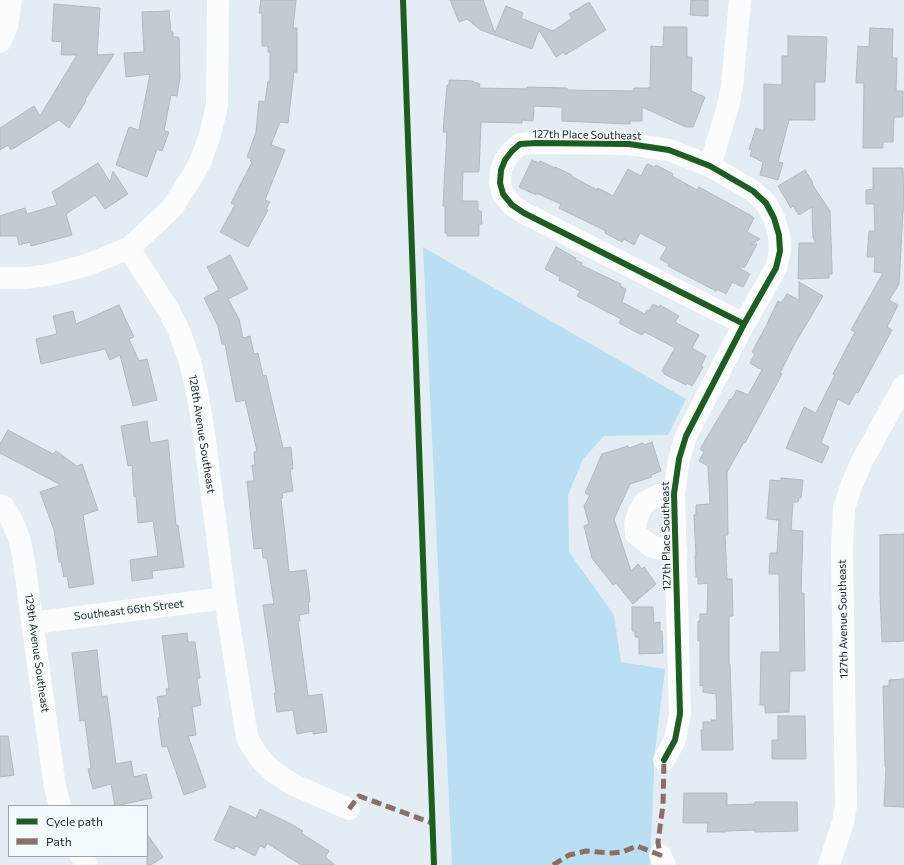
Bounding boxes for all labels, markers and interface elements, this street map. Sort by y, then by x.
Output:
street label: 127th Place Southeast [532,127,642,143]
street label: 128th Avenue Southeast [186,374,218,494]
street label: 127th Place Southeast [658,481,674,591]
street label: 127th Avenue Southeast [835,559,851,679]
street label: 129th Avenue Southeast [22,593,52,713]
street label: Southeast 66th Street [73,597,185,623]
legend [8,805,148,857]
text: Cycle path [46,814,103,828]
text: Path [46,834,72,848]

